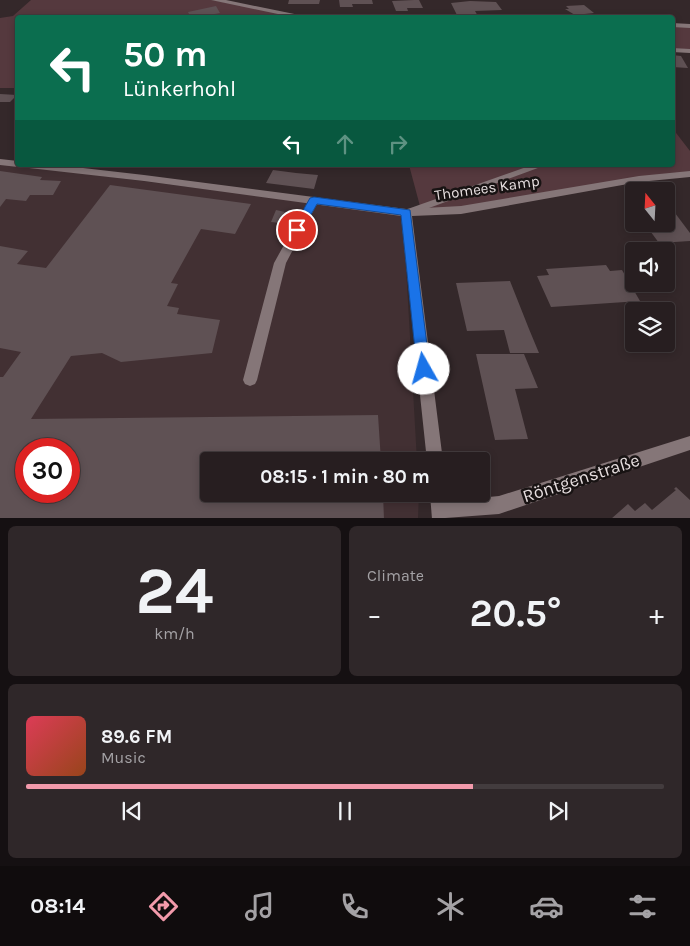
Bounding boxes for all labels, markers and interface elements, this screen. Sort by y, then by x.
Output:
text: 50 m [123,34,208,75]
icon: left [40,35,105,100]
text: Lünkerhohl [123,76,236,102]
icon: left [278,130,306,158]
icon: ahead [331,130,359,158]
icon: right [384,130,412,158]
street label: Thomees Kamp [433,172,541,204]
north arrow [625,182,675,232]
map controls [625,182,675,352]
pin [276,209,318,251]
icon: arrive [283,216,311,244]
button: sound [625,242,675,292]
button: layers [625,302,675,352]
position arrow [397,342,449,394]
speed limit sign: 30 [15,438,80,503]
street label: Röntgenstraße [520,449,642,507]
text: 08:15 · 1 min · 80 m [260,466,430,488]
text: 24 [135,553,214,629]
text: Climate [367,566,424,585]
text: 20.5° [469,591,562,636]
text: − [367,598,382,631]
text: + [649,598,664,631]
text: km/h [154,624,195,643]
text: 89.6 FM [101,726,172,748]
text: Music [101,748,146,767]
icon: previous [118,797,146,825]
icon: pause [331,797,359,825]
icon: next [544,797,572,825]
icon: directions [146,889,181,924]
icon: music [242,889,277,924]
icon: phone [337,889,372,924]
icon: climate [433,889,468,924]
icon: car [529,889,564,924]
icon: filters [625,889,660,924]
text: 08:14 [30,893,85,919]

